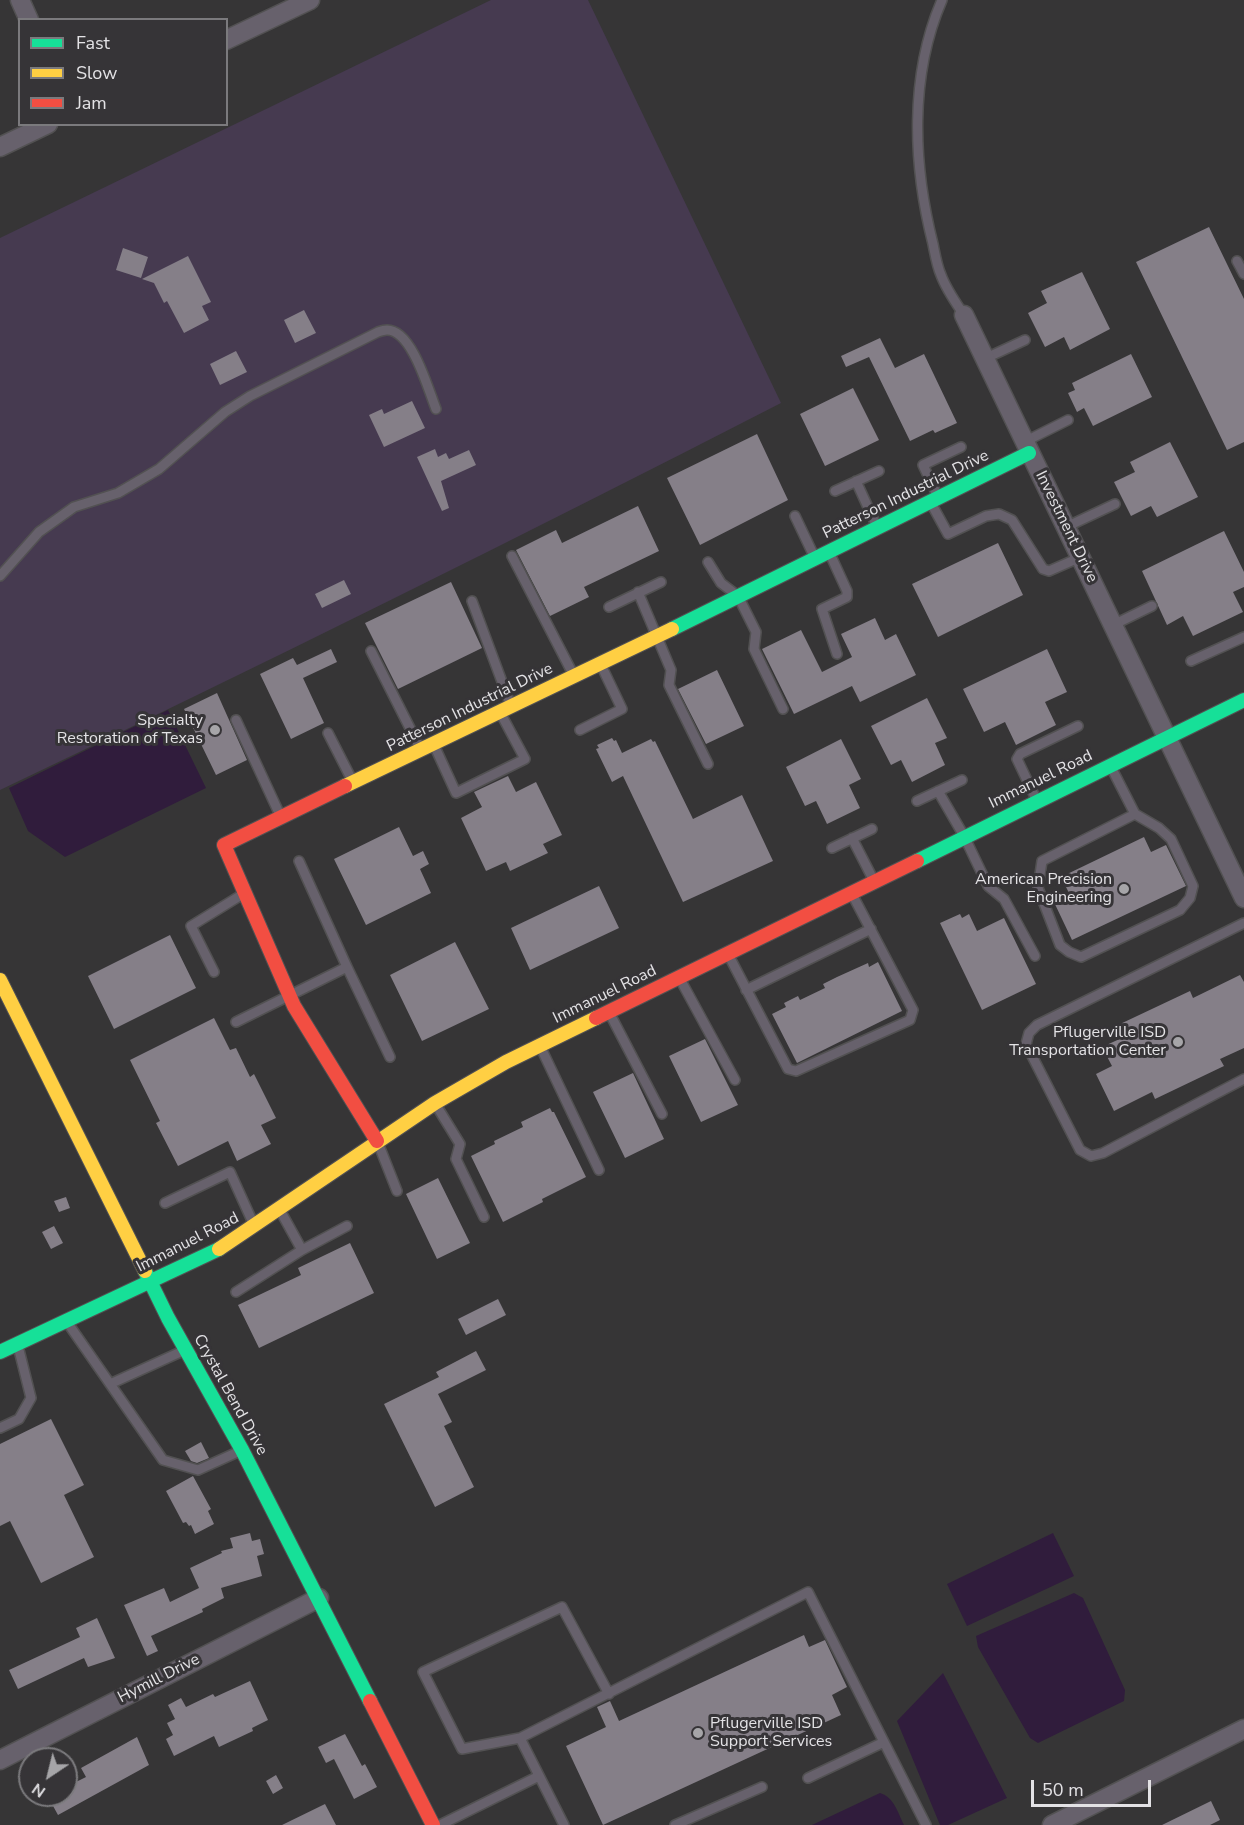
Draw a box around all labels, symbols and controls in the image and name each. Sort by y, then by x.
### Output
legend [18,18,228,126]
text: Fast [76,31,110,55]
text: Slow [76,61,117,85]
text: Jam [76,91,107,115]
street label: Patterson Industrial Drive [820,446,992,544]
street label: Investment Drive [1031,468,1101,586]
street label: Patterson Industrial Drive [384,659,556,757]
place label: Specialty Restoration of Texas [57,711,203,749]
marker: Specialty Restoration of Texas [208,723,222,737]
street label: Immanuel Road [986,747,1096,813]
place label: American Precision Engineering [975,870,1112,908]
marker: American Precision Engineering [1117,882,1131,896]
street label: Immanuel Road [550,962,660,1028]
place label: Pflugerville ISD Transportation Center [1009,1023,1166,1061]
marker: Pflugerville ISD Transportation Center [1171,1035,1185,1049]
street label: Immanuel Road [133,1209,243,1277]
street label: Crystal Bend Drive [189,1331,271,1459]
street label: Hymill Drive [115,1650,203,1708]
place label: Pflugerville ISD Support Services [710,1714,832,1752]
marker: Pflugerville ISD Support Services [691,1726,705,1740]
north arrow [18,1747,78,1807]
scale bar [1034,1768,1154,1806]
text: N [28,1778,50,1803]
text: 50 m [1042,1778,1084,1802]

